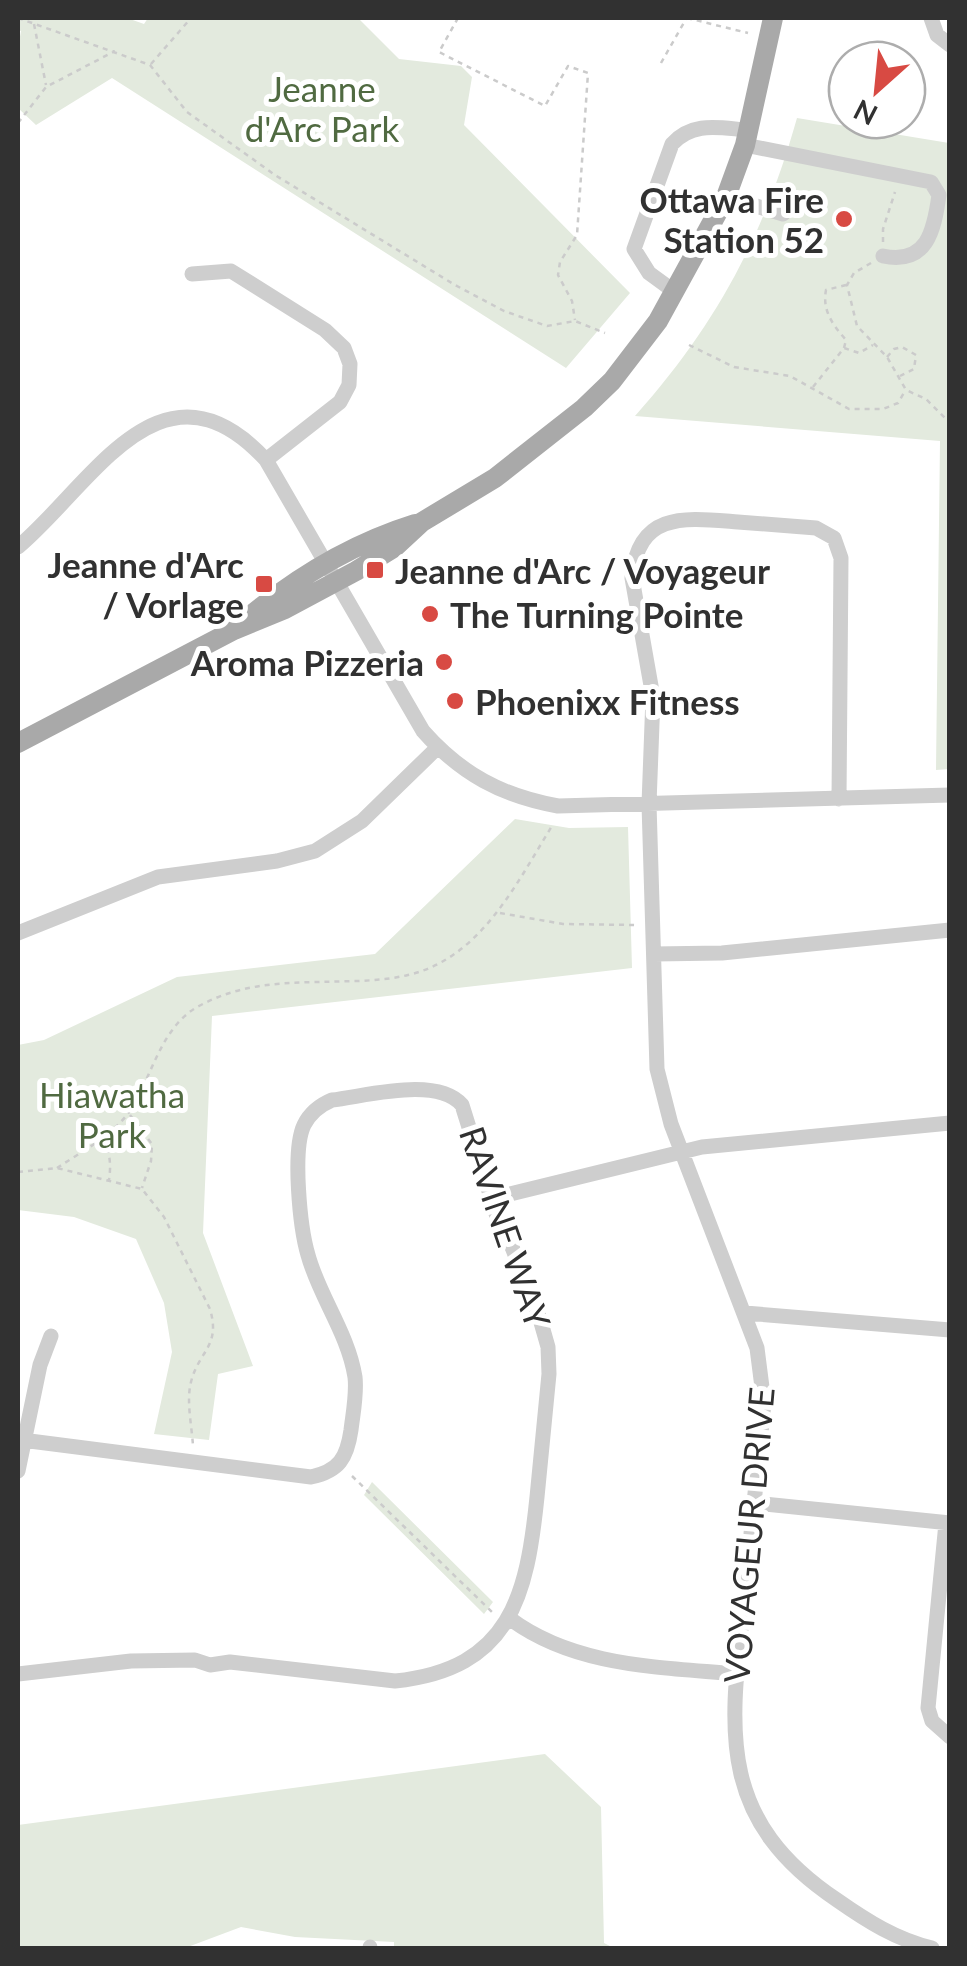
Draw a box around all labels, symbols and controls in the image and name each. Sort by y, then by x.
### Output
north arrow [827,40,927,140]
park label: Jeanne d'Arc Park [245,67,399,149]
text: N [848,93,883,133]
place label: Ottawa Fire Station 52 [640,178,824,260]
marker: Ottawa Fire Station 52 [833,208,855,230]
place label: Jeanne d'Arc / Vorlage [48,543,244,625]
place label: Jeanne d'Arc / Voyageur [395,549,770,591]
marker: Jeanne d'Arc / Voyageur [364,559,386,581]
marker: Jeanne d'Arc / Vorlage [253,573,275,595]
place label: The Turning Pointe [450,593,743,635]
marker: The Turning Pointe [419,603,441,625]
place label: Aroma Pizzeria [190,641,424,683]
marker: Aroma Pizzeria [433,651,455,673]
place label: Phoenixx Fitness [475,680,740,722]
marker: Phoenixx Fitness [444,690,466,712]
park label: Hiawatha Park [39,1073,185,1155]
street label: RAVINE WAY [452,1121,560,1333]
street label: VOYAGEUR DRIVE [714,1385,782,1685]

